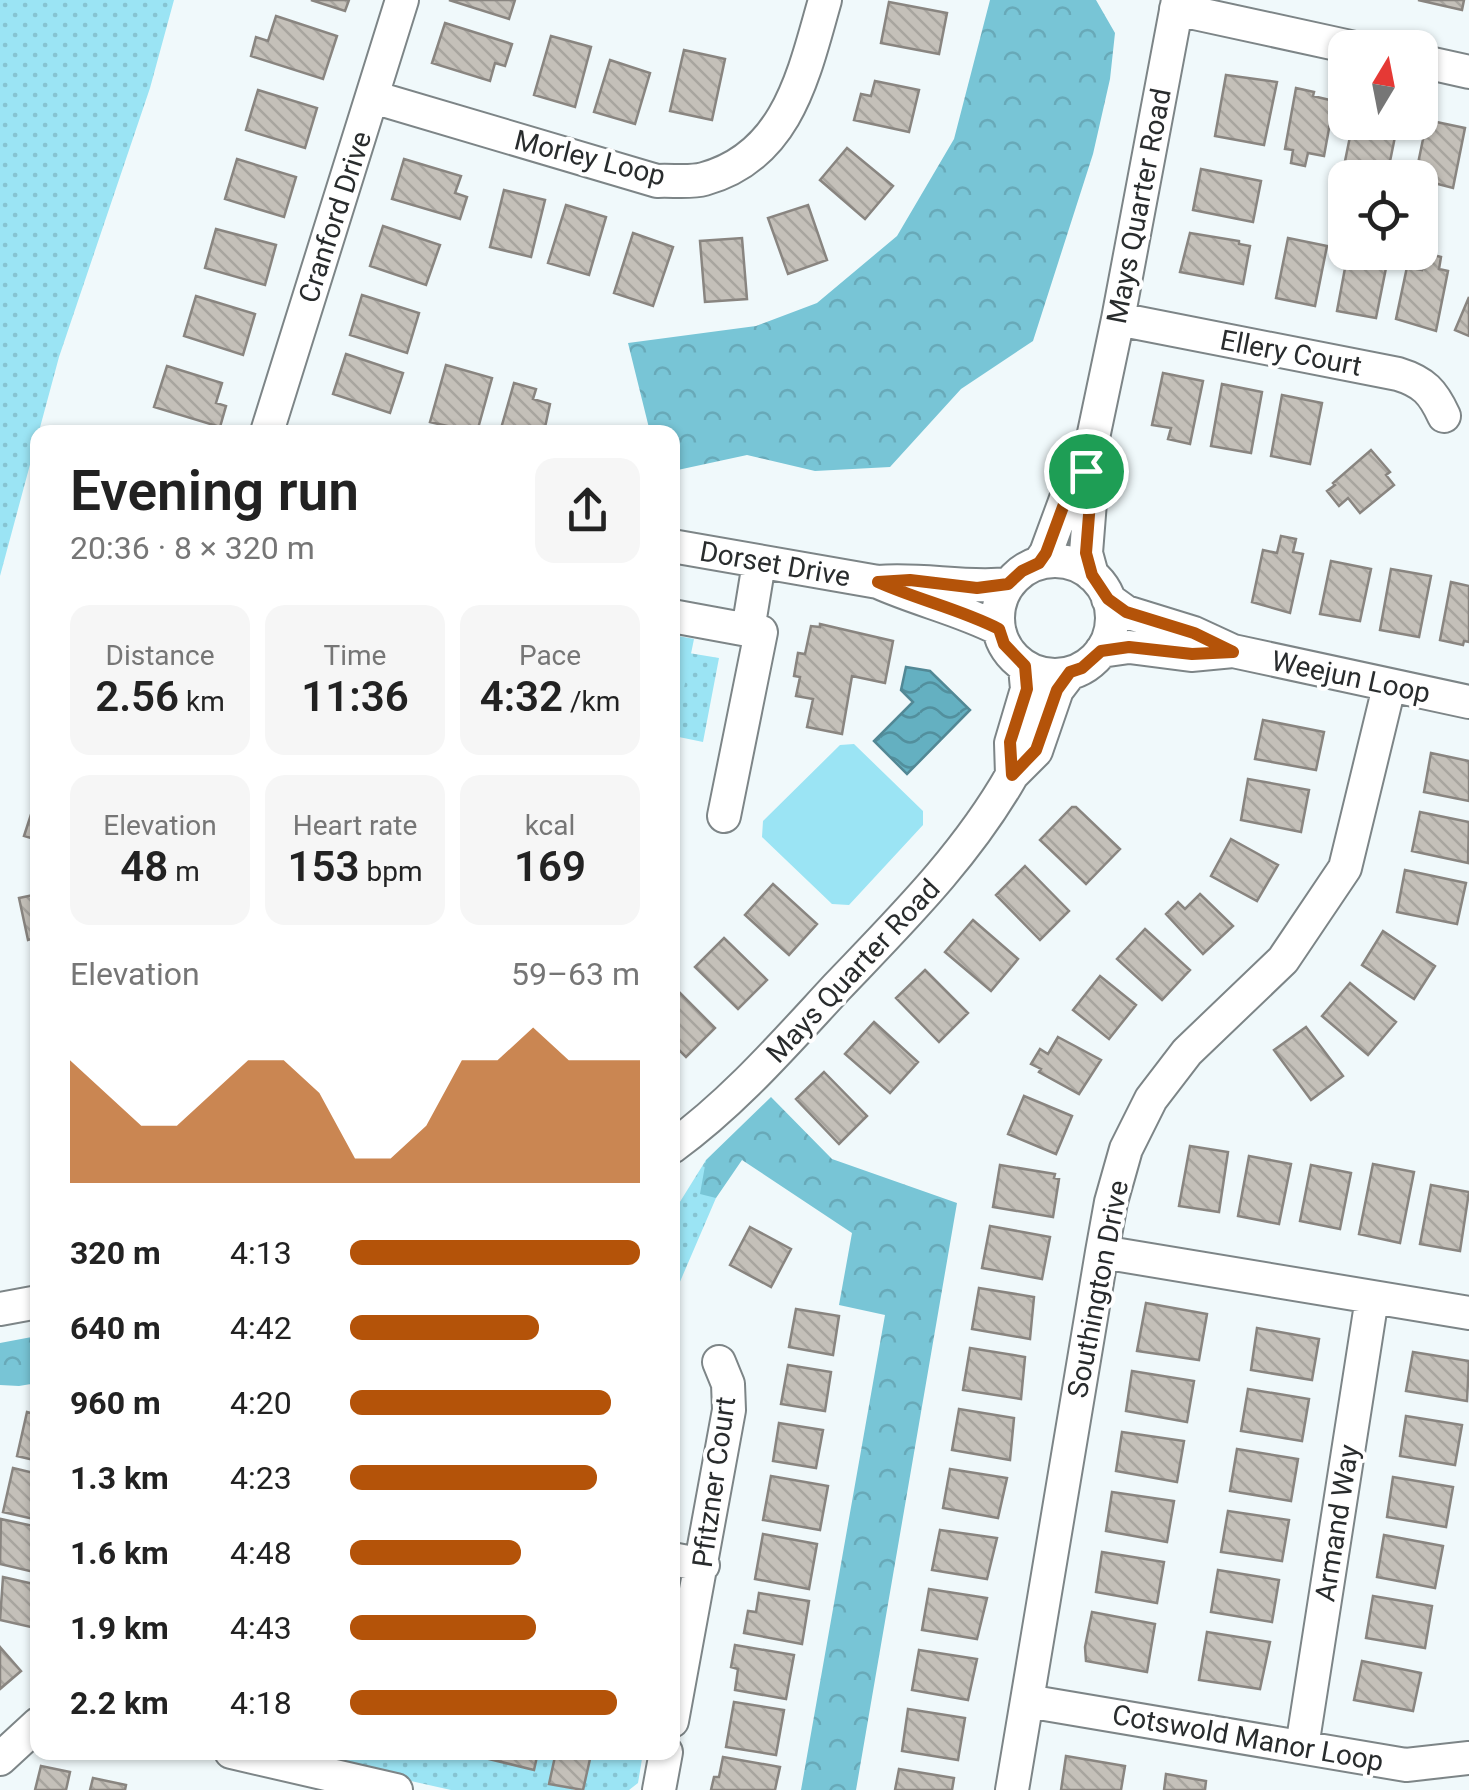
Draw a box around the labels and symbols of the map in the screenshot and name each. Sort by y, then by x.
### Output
north arrow [1328,30,1438,140]
street label: Mays Quarter Road [1100,86,1178,326]
street label: Morley Loop [511,123,669,193]
street label: Cranford Drive [292,127,378,307]
street label: Ellery Court [1218,323,1364,383]
pin [1044,429,1129,514]
street label: Dorset Drive [697,535,853,593]
street label: Weejun Loop [1269,644,1433,710]
street label: Mays Quarter Road [759,872,947,1070]
street label: Southington Drive [1061,1177,1135,1401]
street label: Pfitzner Court [686,1395,742,1569]
street label: Armand Way [1308,1442,1366,1604]
street label: Cotswold Manor Loop [1110,1698,1386,1778]

